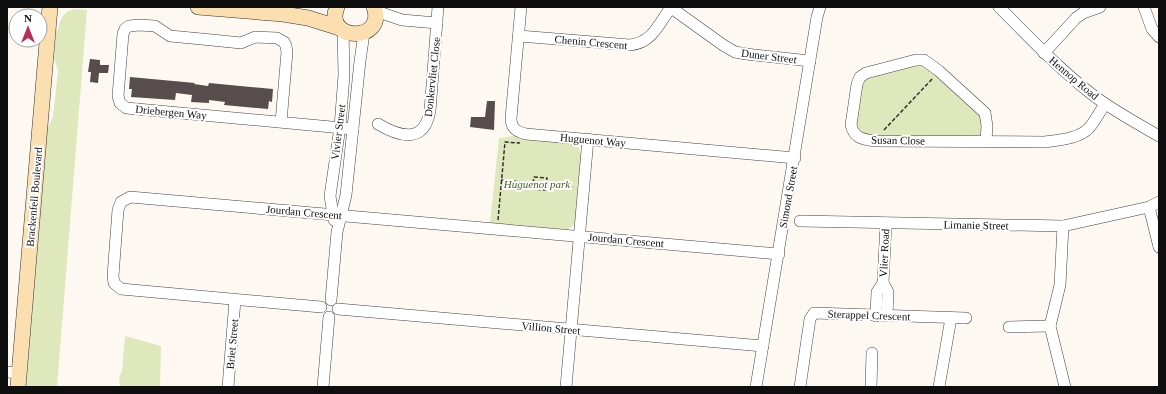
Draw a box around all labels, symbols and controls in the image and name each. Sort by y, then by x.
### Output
north arrow [8,8,48,48]
text: N [24,12,32,24]
street label: Chenin Crescent [554,33,628,51]
street label: Donkervliet Close [422,36,442,118]
street label: Duner Street [741,47,797,65]
street label: Hennop Road [1047,54,1102,102]
street label: Driebergen Way [135,103,208,121]
street label: Vivier Street [329,104,347,160]
street label: Huguenot Way [560,131,627,149]
street label: Susan Close [871,134,925,146]
street label: Brackenfell Boulevard [24,146,44,247]
street label: Simond Street [777,165,799,229]
park label: Huguenot park [503,178,571,190]
street label: Jourdan Crescent [266,203,342,221]
street label: Limanie Street [943,218,1009,232]
street label: Vlier Road [877,228,891,278]
street label: Jourdan Crescent [588,231,664,249]
street label: Sterappel Crescent [827,308,911,322]
street label: Briet Street [224,318,240,370]
street label: Villion Street [521,319,581,337]

